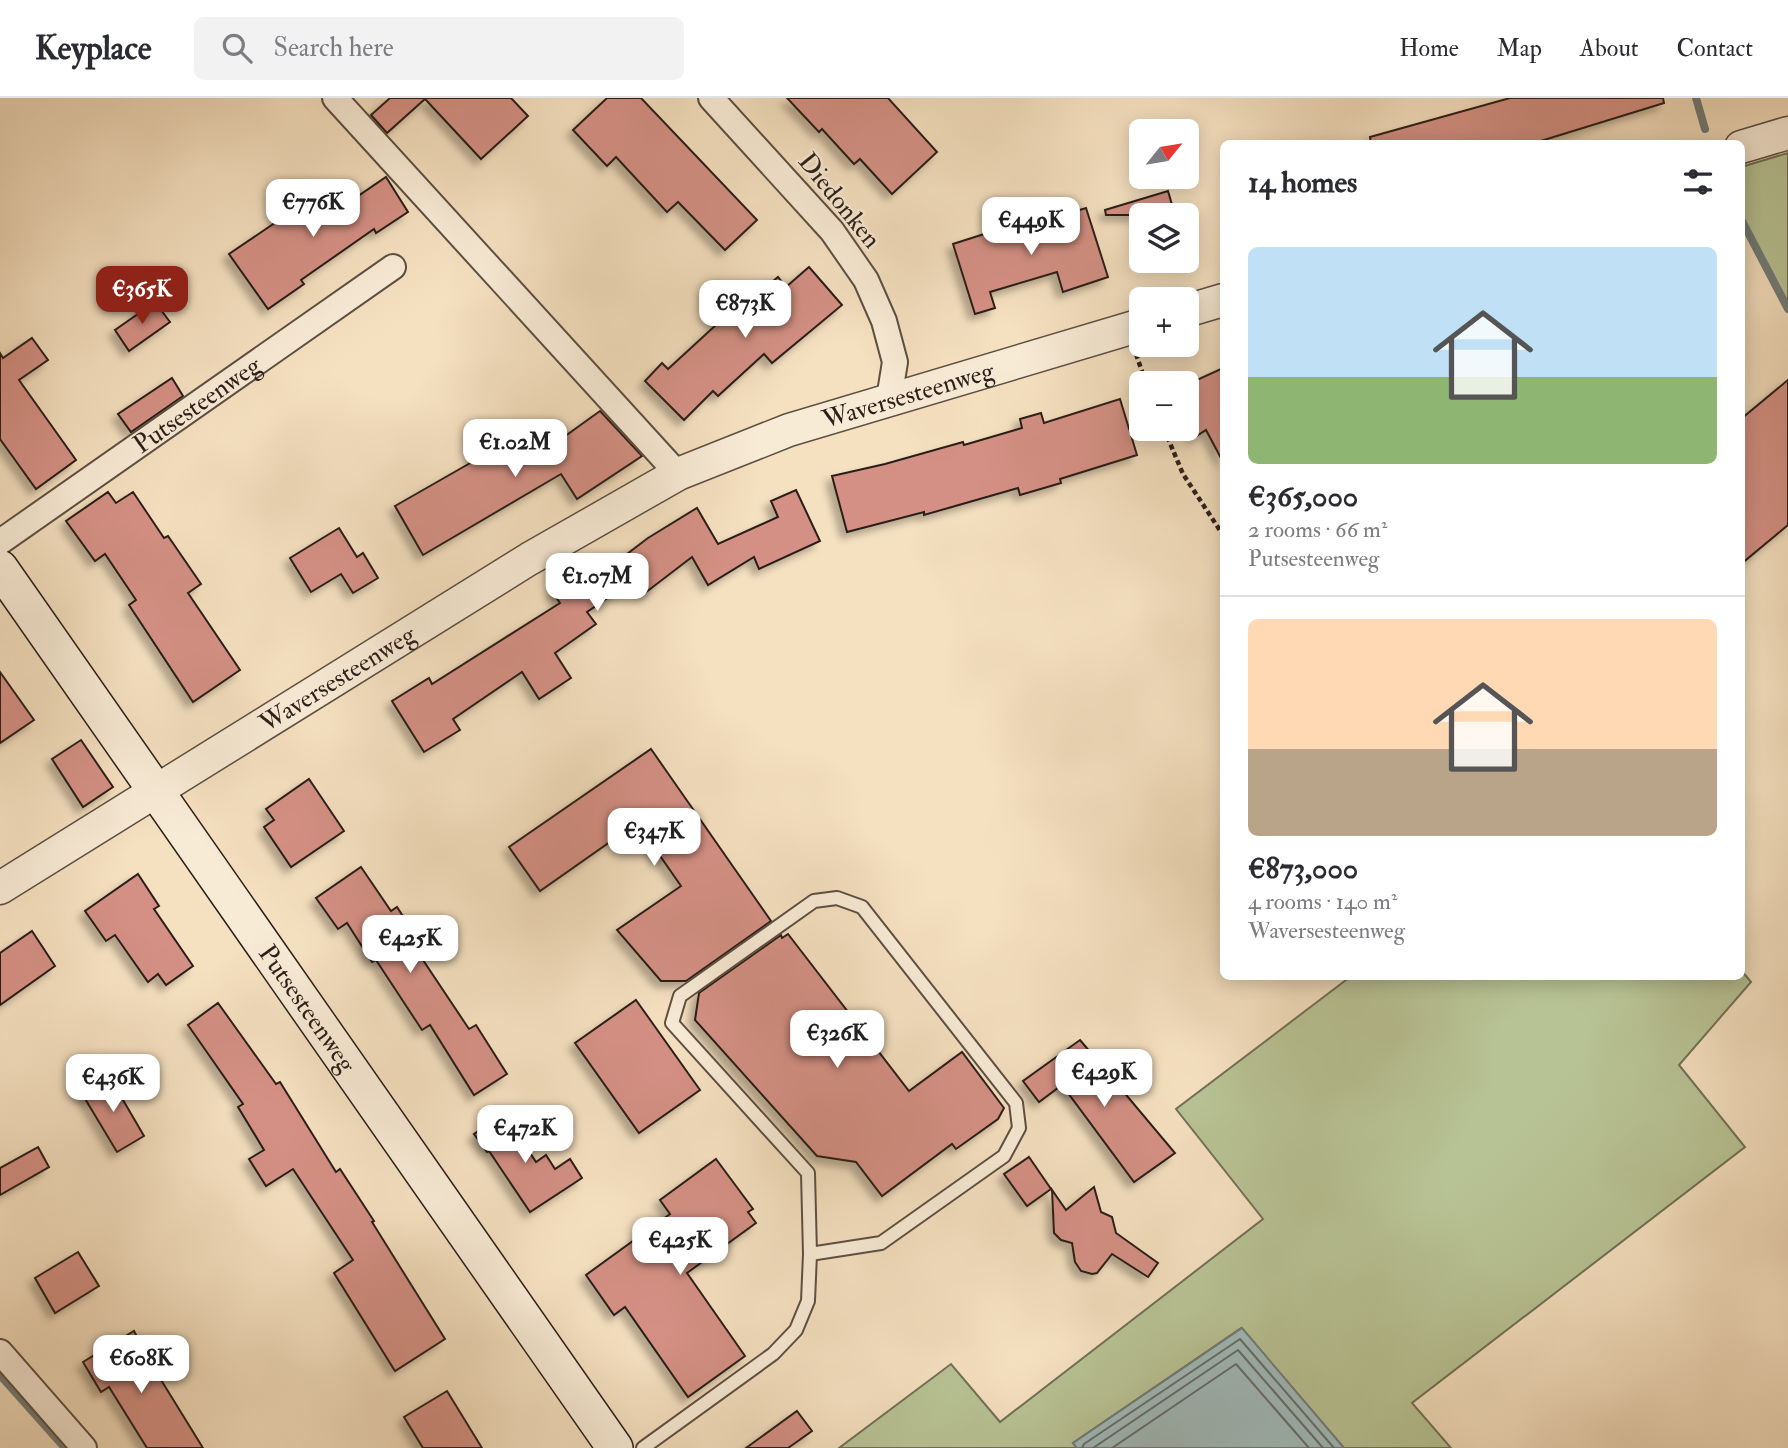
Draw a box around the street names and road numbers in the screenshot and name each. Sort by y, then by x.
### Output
street label: Diedonken [791,146,887,255]
street label: Putsesteenweg [127,349,268,461]
street label: Waversesteenweg [818,354,999,436]
street label: Waversesteenweg [253,618,423,740]
street label: Putsesteenweg [251,939,363,1080]

